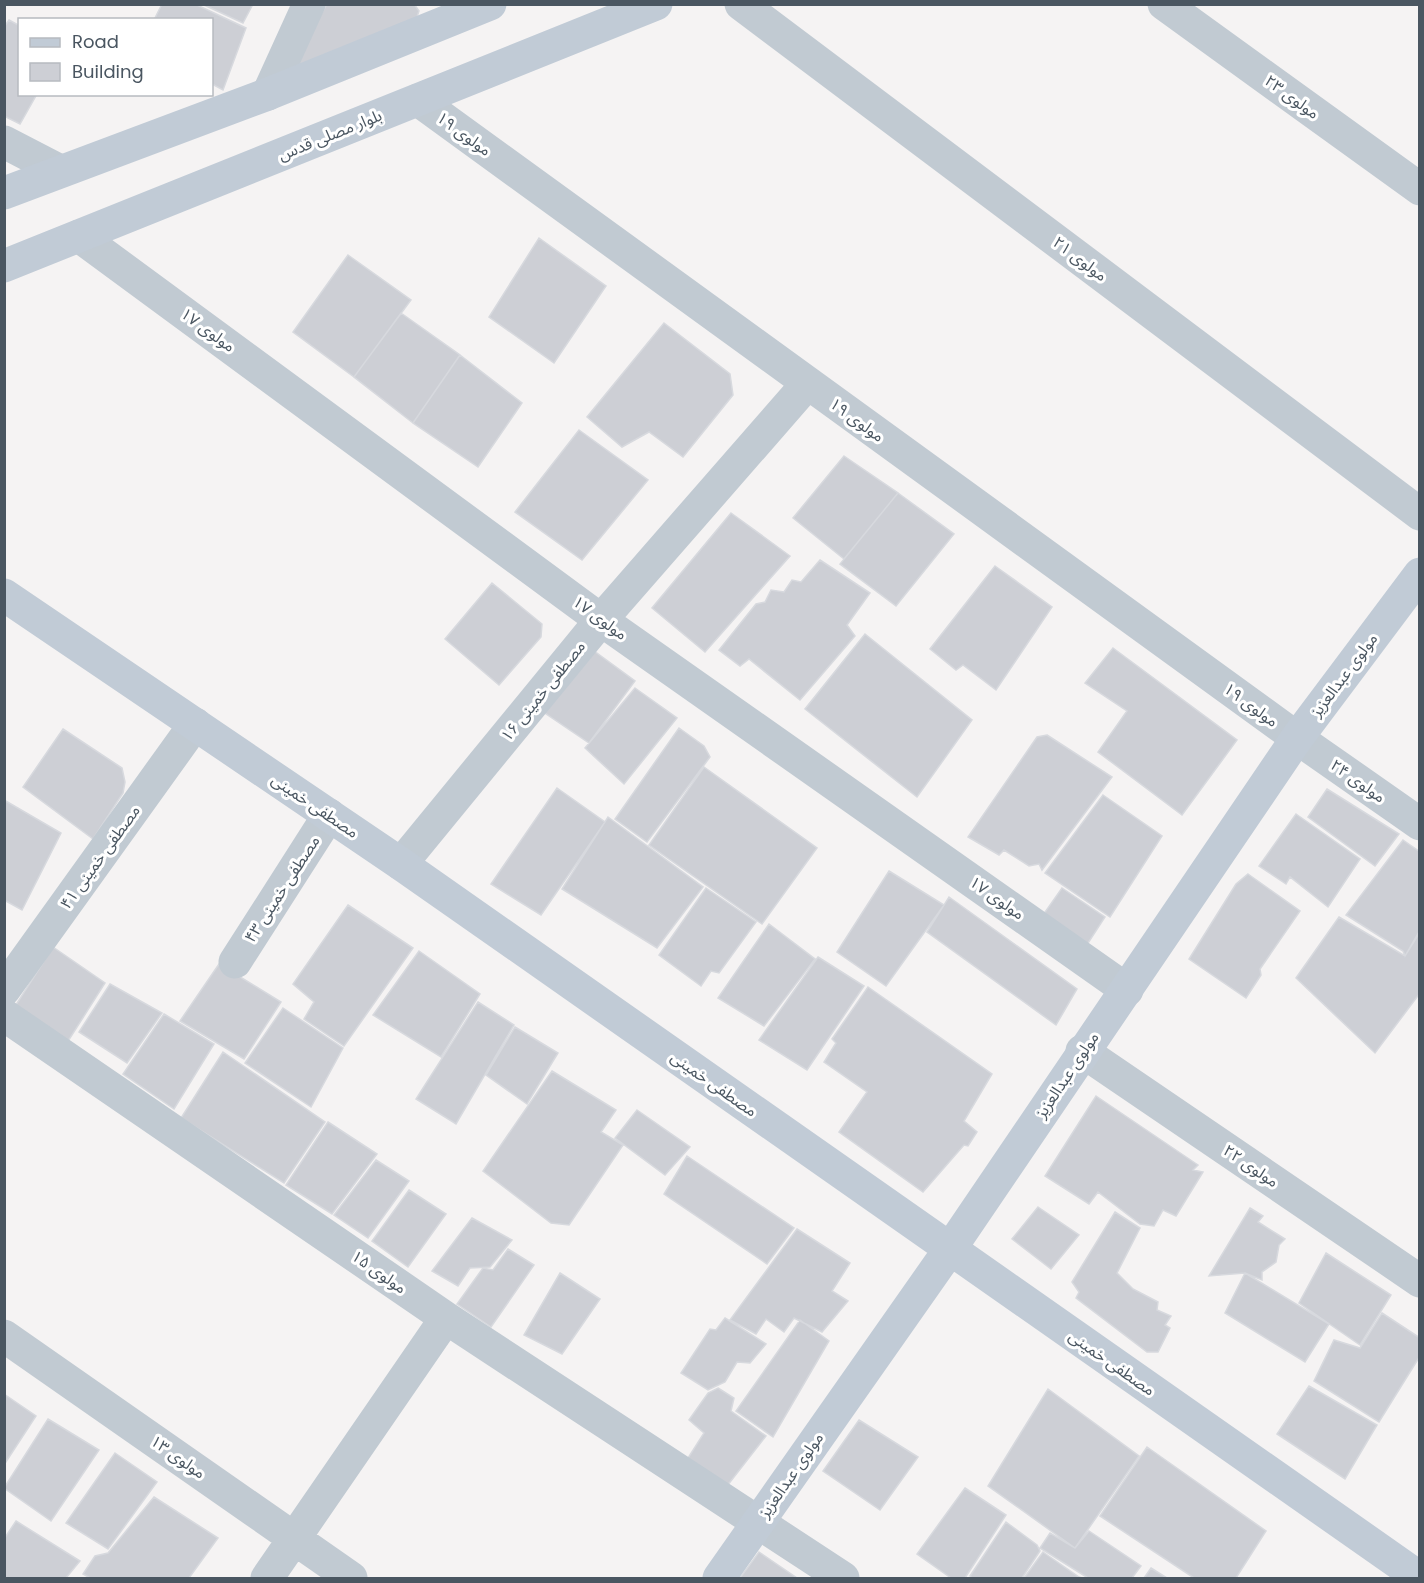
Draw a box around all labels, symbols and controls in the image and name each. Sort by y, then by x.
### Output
legend [18,18,213,96]
text: Road [72,29,119,54]
text: Building [72,59,144,84]
street label: مولوی ۲۳ [1260,69,1324,125]
street label: بلوار مصلی قدس [275,104,385,166]
street label: مولوی ۱۹ [432,106,496,162]
street label: مولوی ۲۱ [1048,231,1112,287]
street label: مولوی ۱۷ [176,302,240,358]
street label: مولوی ۱۹ [825,392,889,448]
street label: مولوی ۱۷ [568,590,632,646]
street label: مولوی عبدالعزیز [1304,628,1383,722]
street label: مصطفی خمینی ۱۶ [495,636,591,746]
street label: مولوی ۱۹ [1219,677,1283,733]
street label: مولوی ۲۴ [1326,754,1390,808]
street label: مصطفی خمینی [267,768,363,844]
street label: مصطفی خمینی ۴۱ [54,800,146,914]
street label: مصطفی خمینی ۴۳ [239,831,325,947]
street label: مولوی ۱۷ [965,871,1029,925]
street label: مولوی عبدالعزیز [1029,1027,1104,1123]
street label: مصطفی خمینی [666,1046,762,1122]
street label: مولوی ۲۲ [1219,1139,1283,1193]
street label: مولوی ۱۵ [347,1245,411,1299]
street label: مصطفی خمینی [1064,1325,1160,1401]
street label: مولوی عبدالعزیز [752,1428,829,1523]
street label: مولوی ۱۳ [146,1430,210,1484]

